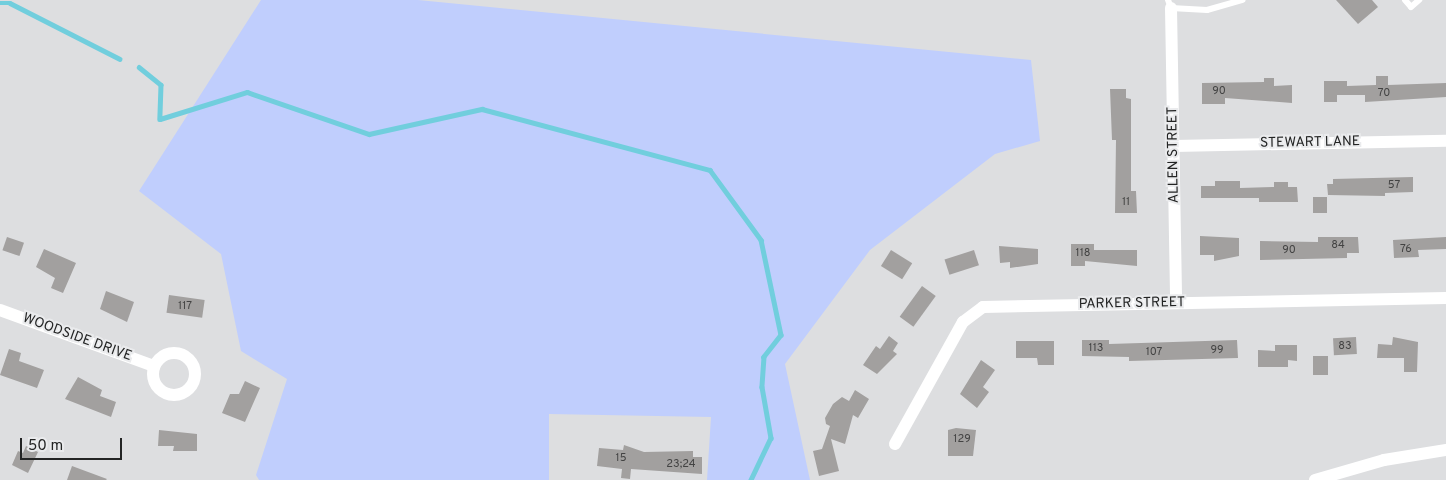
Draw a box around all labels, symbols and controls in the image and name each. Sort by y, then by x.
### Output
house number: 90 [1212,84,1226,98]
house number: 70 [1378,86,1390,100]
street label: ALLEN STREET [1165,106,1183,204]
street label: STEWART LANE [1259,134,1361,152]
house number: 57 [1388,178,1400,192]
house number: 11 [1122,195,1130,209]
house number: 84 [1331,238,1345,252]
house number: 76 [1400,242,1412,256]
house number: 90 [1282,243,1296,257]
house number: 118 [1076,246,1090,260]
street label: PARKER STREET [1079,295,1185,313]
house number: 117 [178,299,192,313]
street label: WOODSIDE DRIVE [20,310,134,366]
house number: 83 [1338,339,1352,353]
house number: 113 [1089,341,1103,355]
house number: 99 [1210,343,1224,357]
house number: 107 [1146,345,1162,359]
scale bar [22,428,125,460]
house number: 129 [953,432,971,446]
text: 50 m [28,437,63,456]
house number: 15 [616,451,626,465]
house number: 23;24 [666,457,696,471]

